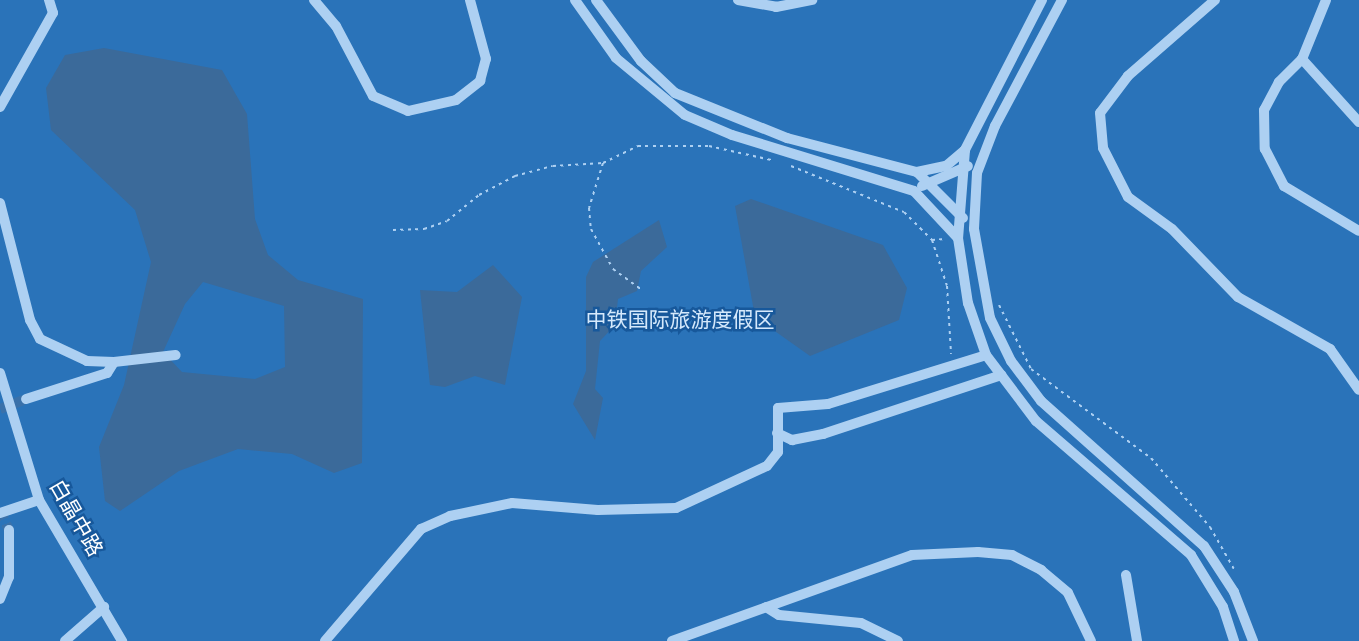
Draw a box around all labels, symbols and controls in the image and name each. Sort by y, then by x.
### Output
park label: 中铁国际旅游度假区 [586,307,774,333]
street label: 白晶中路 [44,475,108,561]

